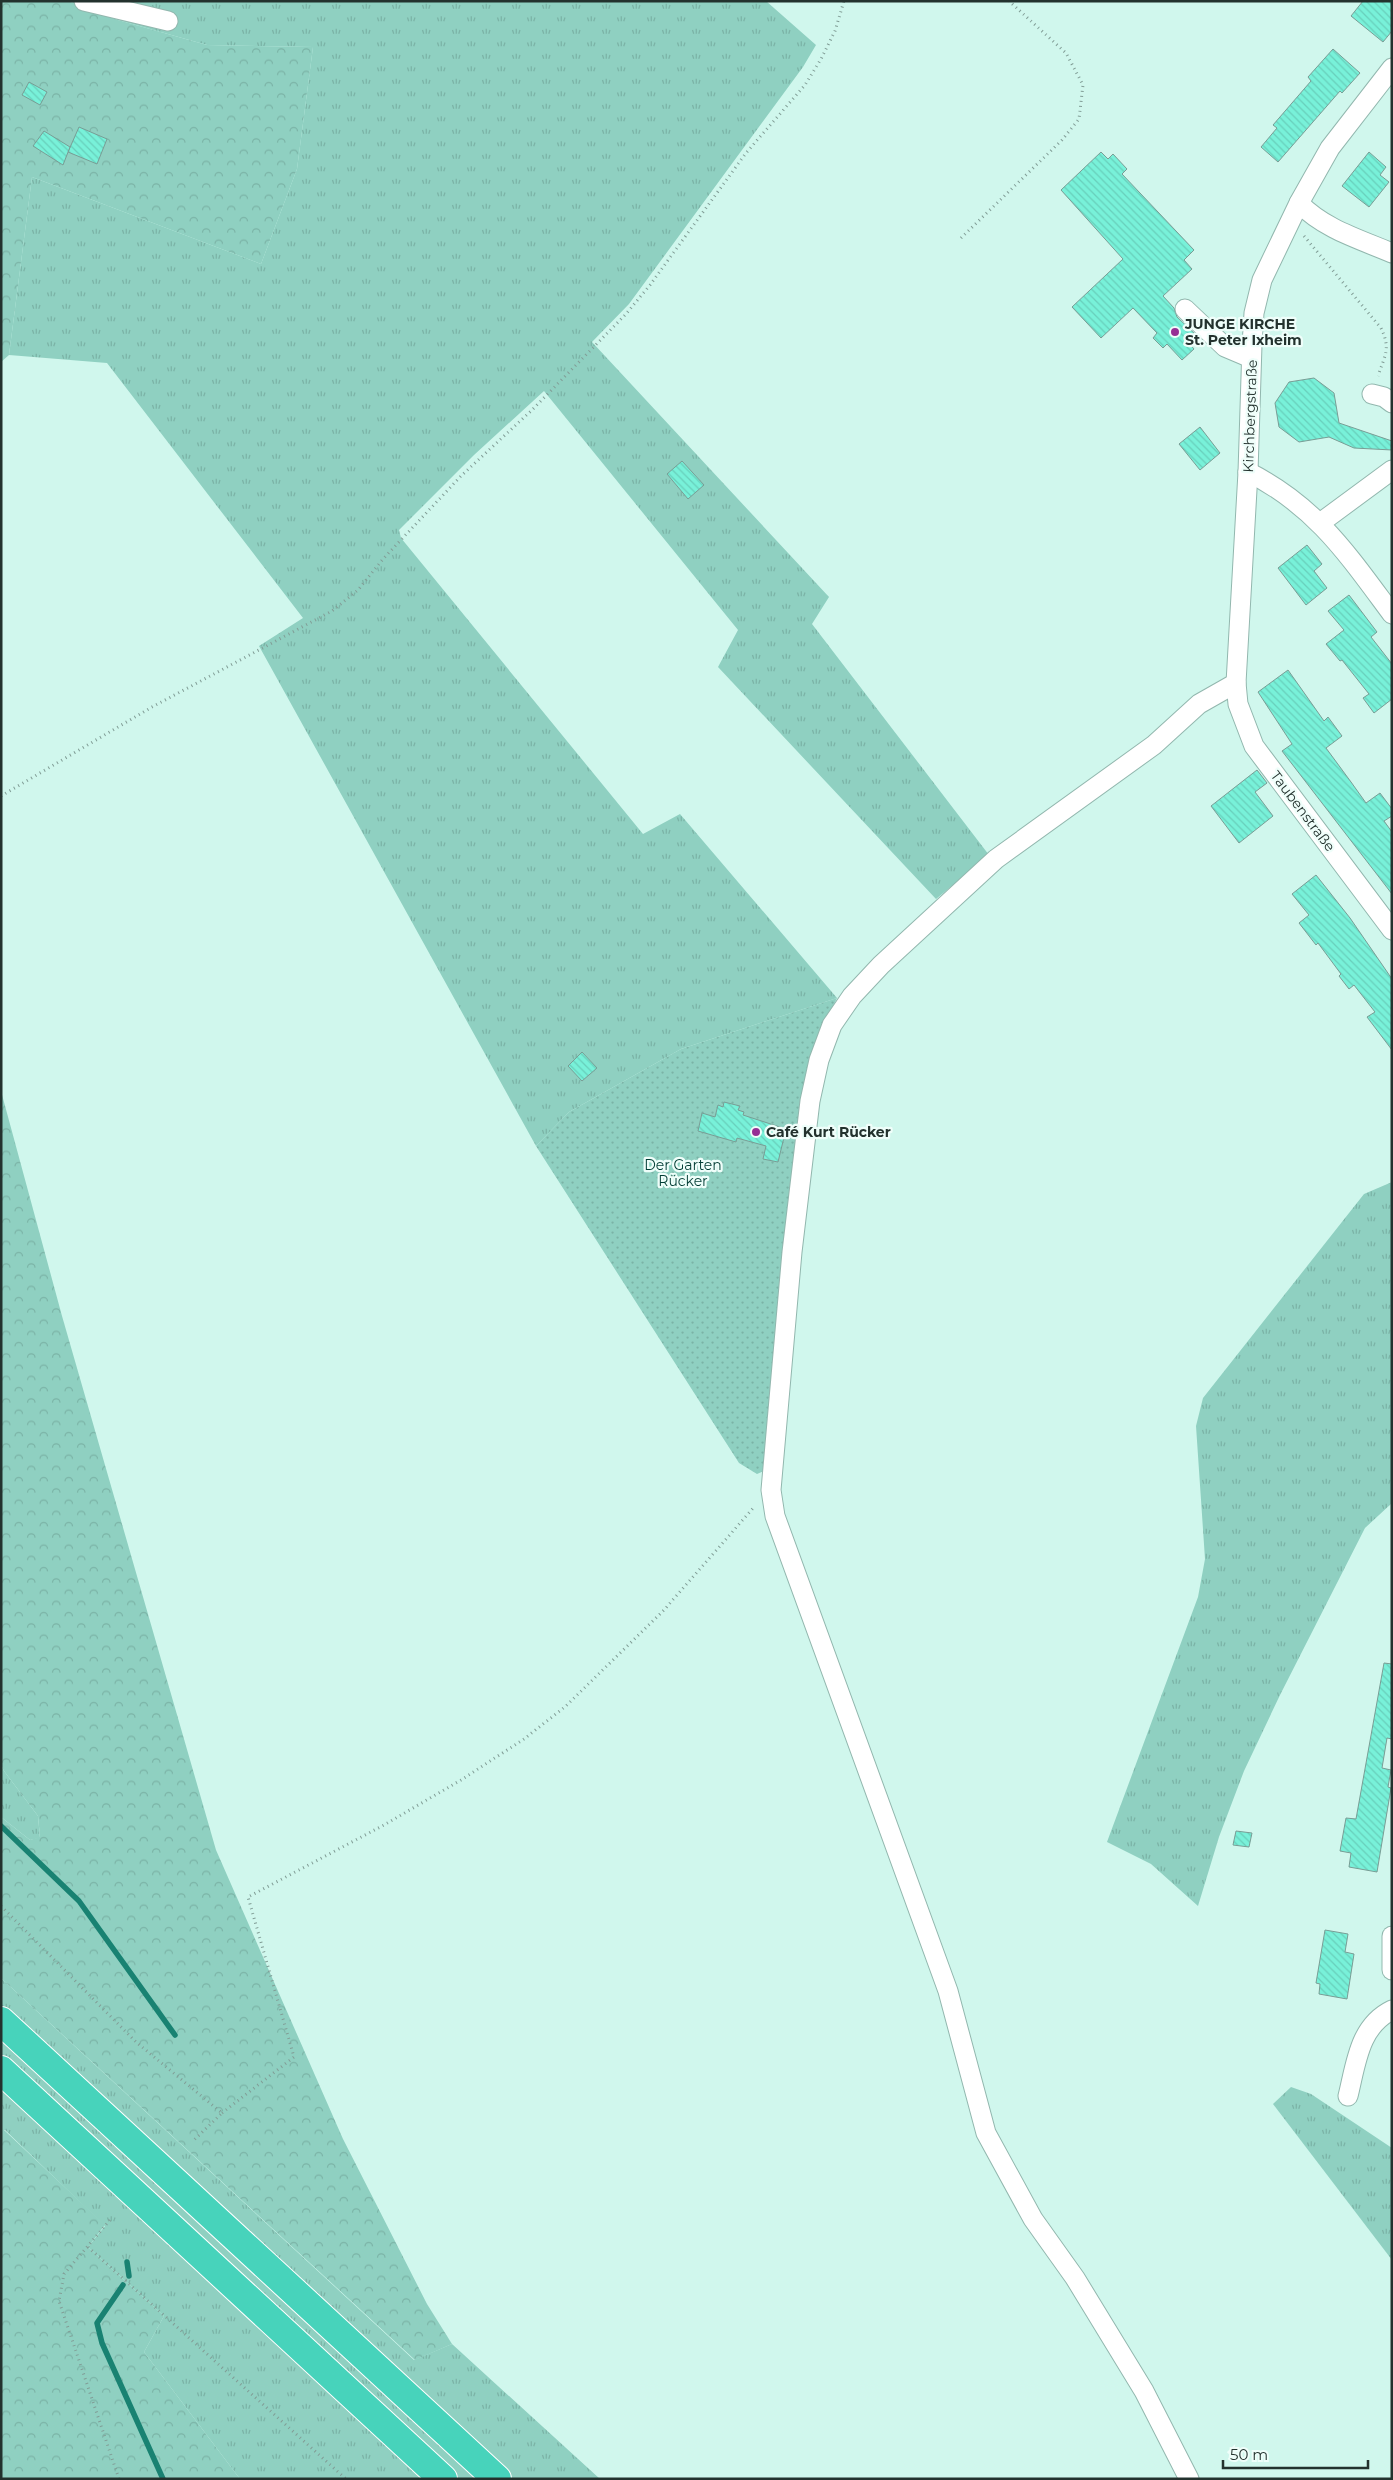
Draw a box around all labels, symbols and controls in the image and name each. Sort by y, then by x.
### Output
place label: JUNGE KIRCHE St. Peter Ixheim [1184,315,1302,349]
marker: JUNGE KIRCHE St. Peter Ixheim [1169,326,1181,338]
street label: Kirchbergstraße [1239,359,1261,473]
street label: Taubenstraße [1267,767,1339,855]
place label: Café Kurt Rücker [766,1123,891,1141]
marker: Café Kurt Rücker [750,1126,762,1138]
park label: Der Garten Rücker [644,1156,722,1190]
scale bar [1223,2438,1368,2470]
text: 50 m [1230,2445,1268,2464]

